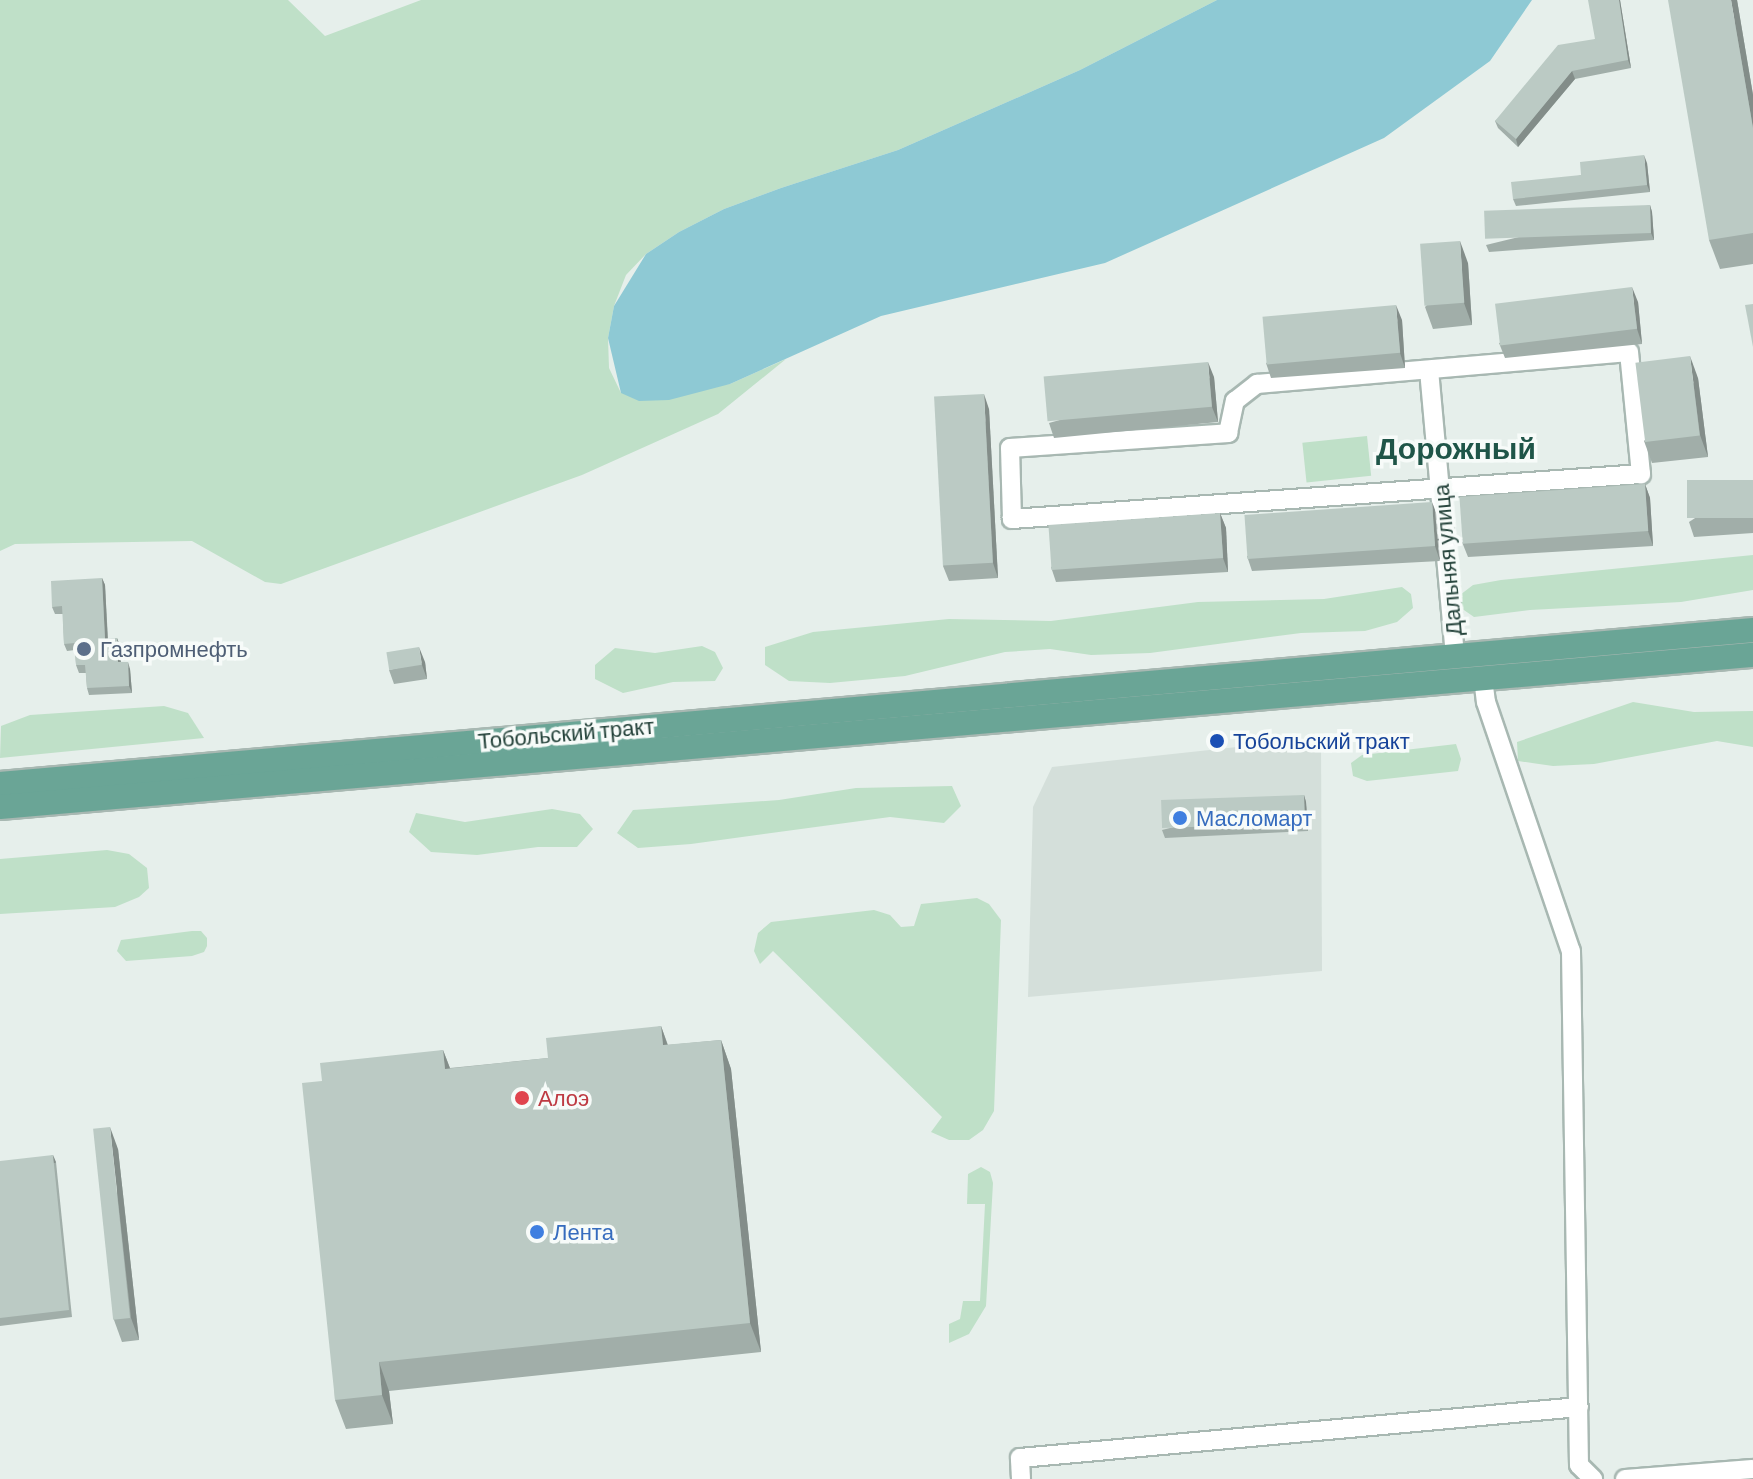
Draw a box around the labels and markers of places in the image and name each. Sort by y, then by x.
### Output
place label: Газпромнефть [100,636,248,662]
marker: Газпромнефть [75,640,93,658]
place label: Тобольский тракт [1233,728,1410,754]
marker: Тобольский тракт [1208,732,1226,750]
place label: Масломарт [1196,805,1312,831]
marker: Масломарт [1171,809,1189,827]
place label: Алоэ [538,1085,589,1111]
marker: Алоэ [513,1089,531,1107]
place label: Лента [553,1219,614,1245]
marker: Лента [528,1223,546,1241]

